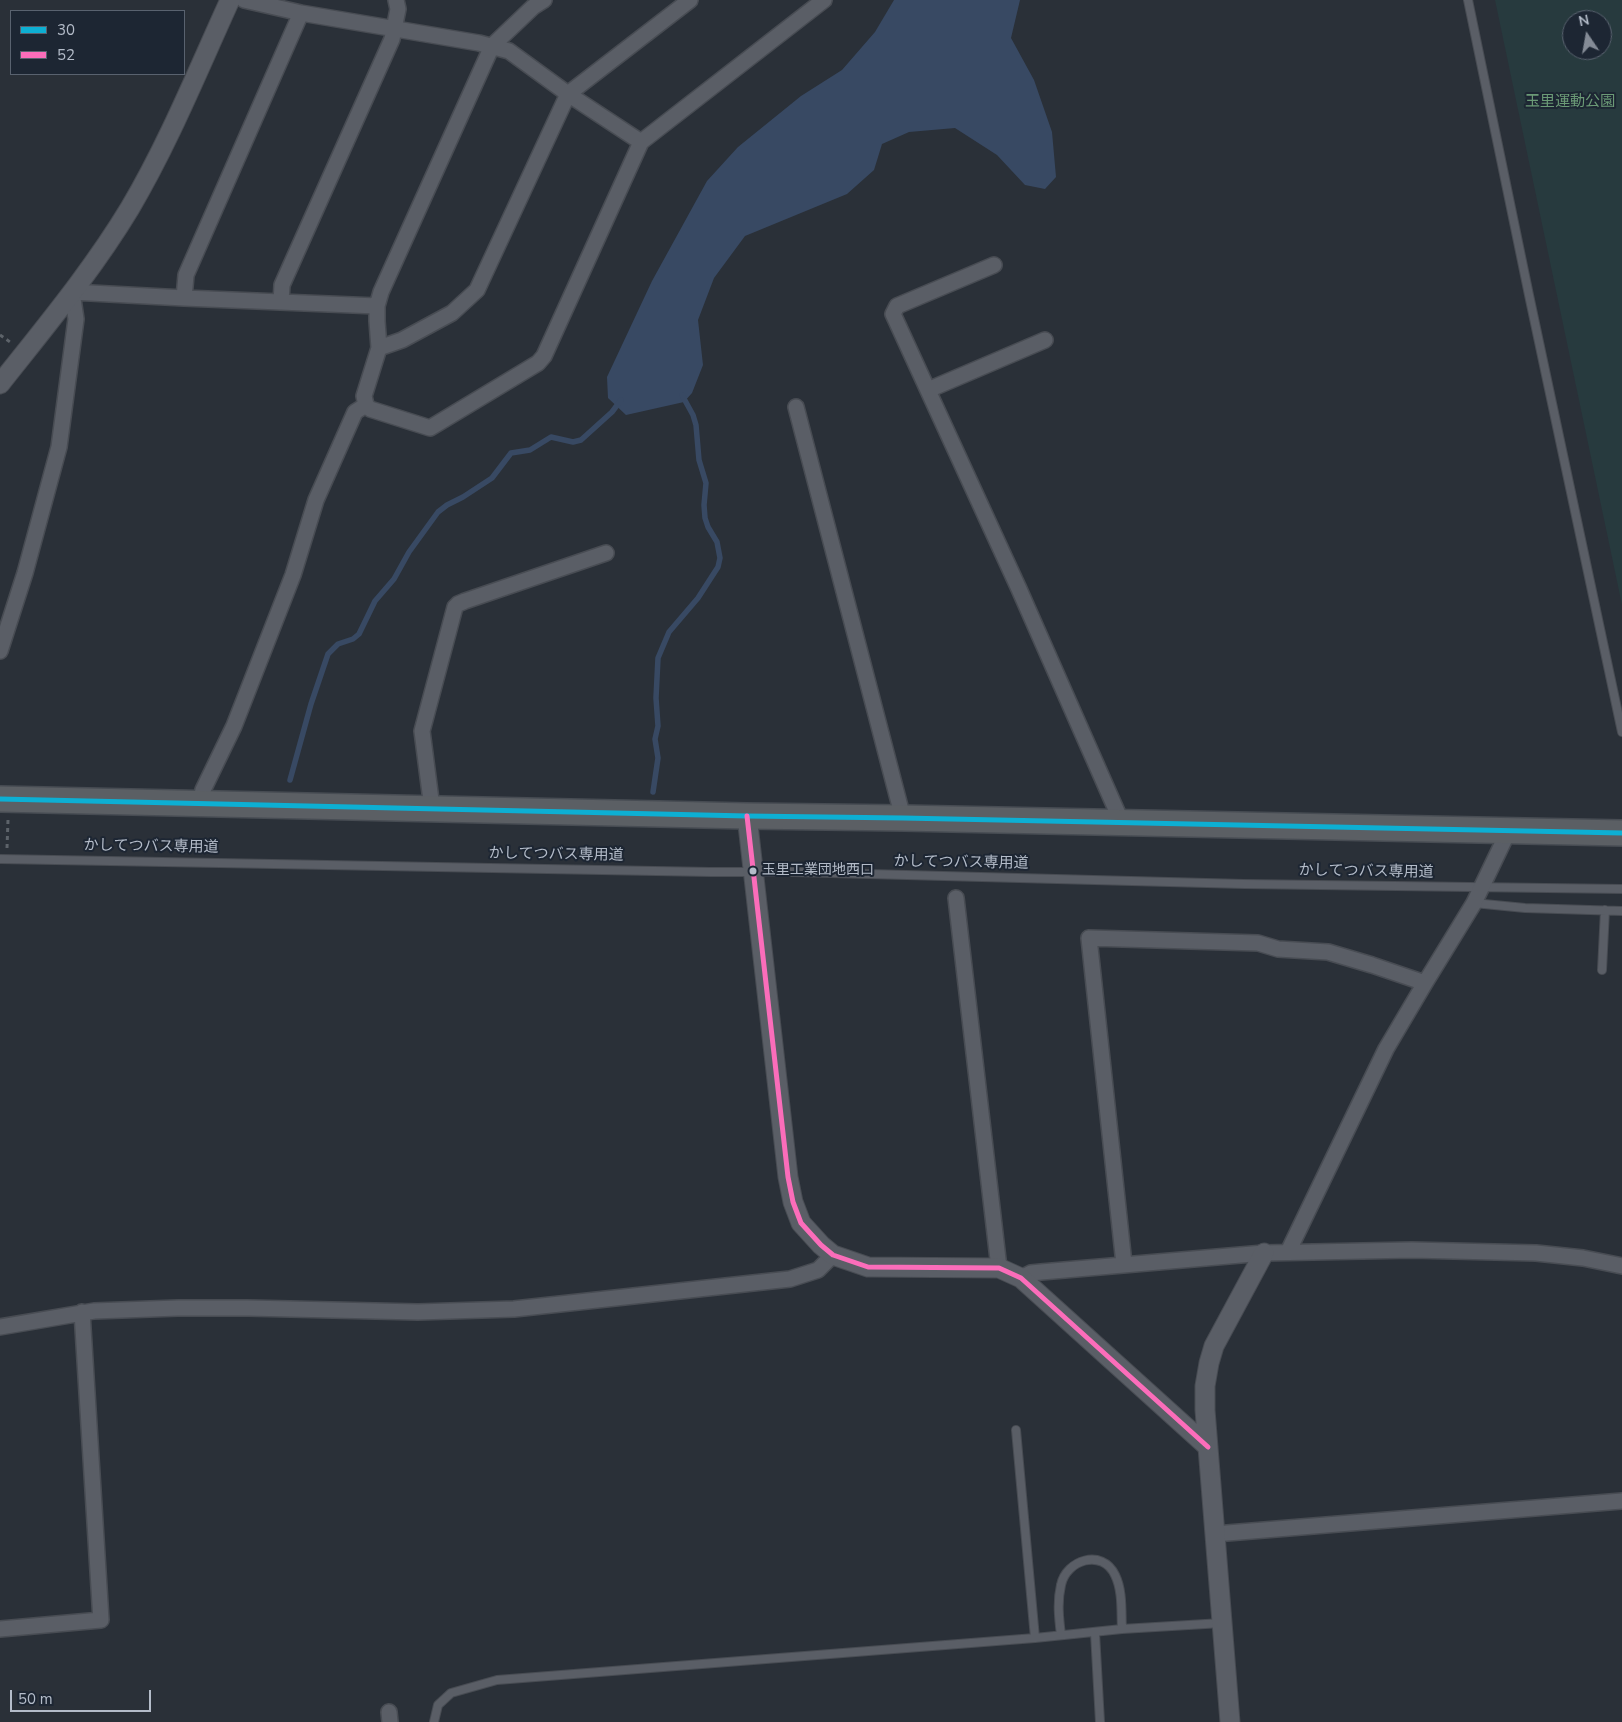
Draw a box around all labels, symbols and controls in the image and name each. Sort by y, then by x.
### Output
legend [10,10,185,75]
north arrow [1562,10,1612,60]
text: N [1577,10,1591,31]
text: 30 [57,20,75,40]
text: 52 [57,45,75,65]
park label: 玉里運動公園 [1525,93,1615,111]
street label: かしてつバス専用道 [83,837,219,857]
street label: かしてつバス専用道 [488,845,624,865]
street label: かしてつバス専用道 [893,853,1029,873]
street label: かしてつバス専用道 [1298,862,1434,882]
place label: 玉里工業団地西口 [762,863,874,879]
marker: 玉里工業団地西口 [748,866,758,876]
scale bar [12,1680,154,1712]
text: 50 m [18,1689,53,1709]

